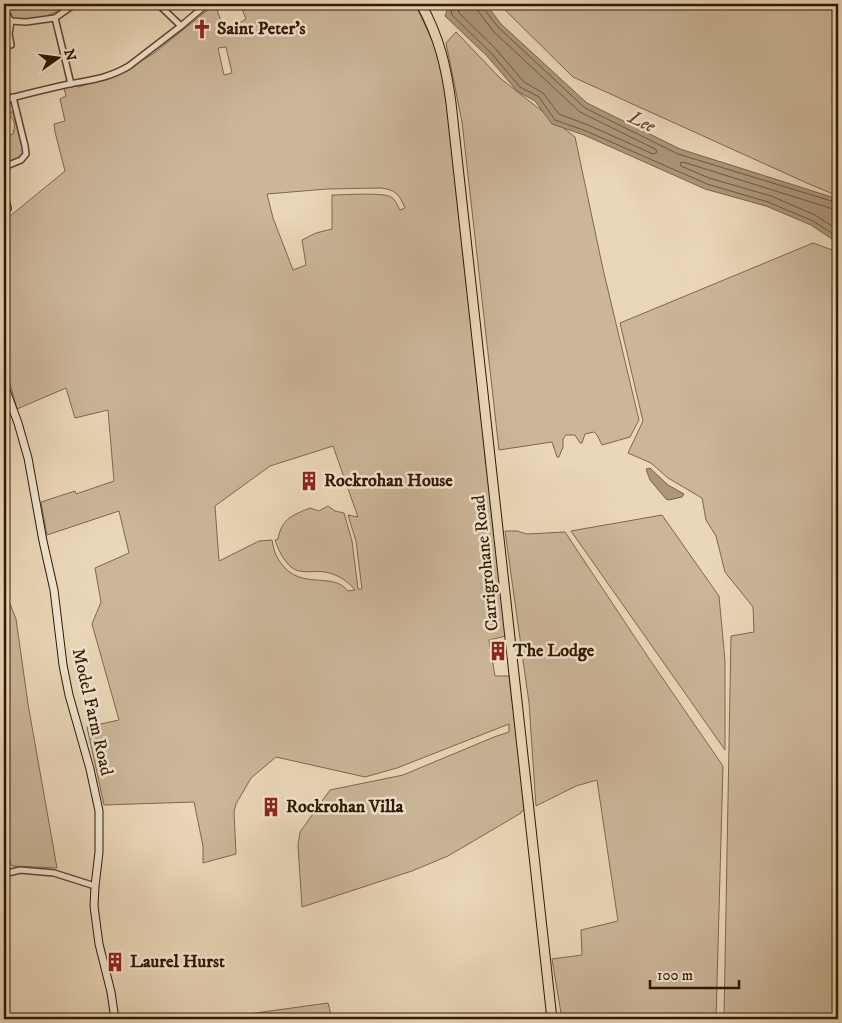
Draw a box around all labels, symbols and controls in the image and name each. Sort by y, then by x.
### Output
church icon: Saint Peter's [191,18,213,40]
place label: Saint Peter's [217,18,306,40]
north arrow [32,32,82,82]
text: N [60,47,80,63]
water label: Lee [624,106,659,138]
building icon: Rockrohan House [298,470,320,492]
place label: Rockrohan House [324,470,453,492]
street label: Carrigrohane Road [468,494,504,632]
building icon: The Lodge [487,640,509,662]
place label: The Lodge [512,640,595,662]
street label: Model Farm Road [67,646,117,778]
building icon: Rockrohan Villa [260,796,282,818]
place label: Rockrohan Villa [286,796,404,818]
building icon: Laurel Hurst [104,951,126,973]
place label: Laurel Hurst [130,951,225,973]
scale bar [650,958,738,990]
text: 100 m [657,966,693,985]

